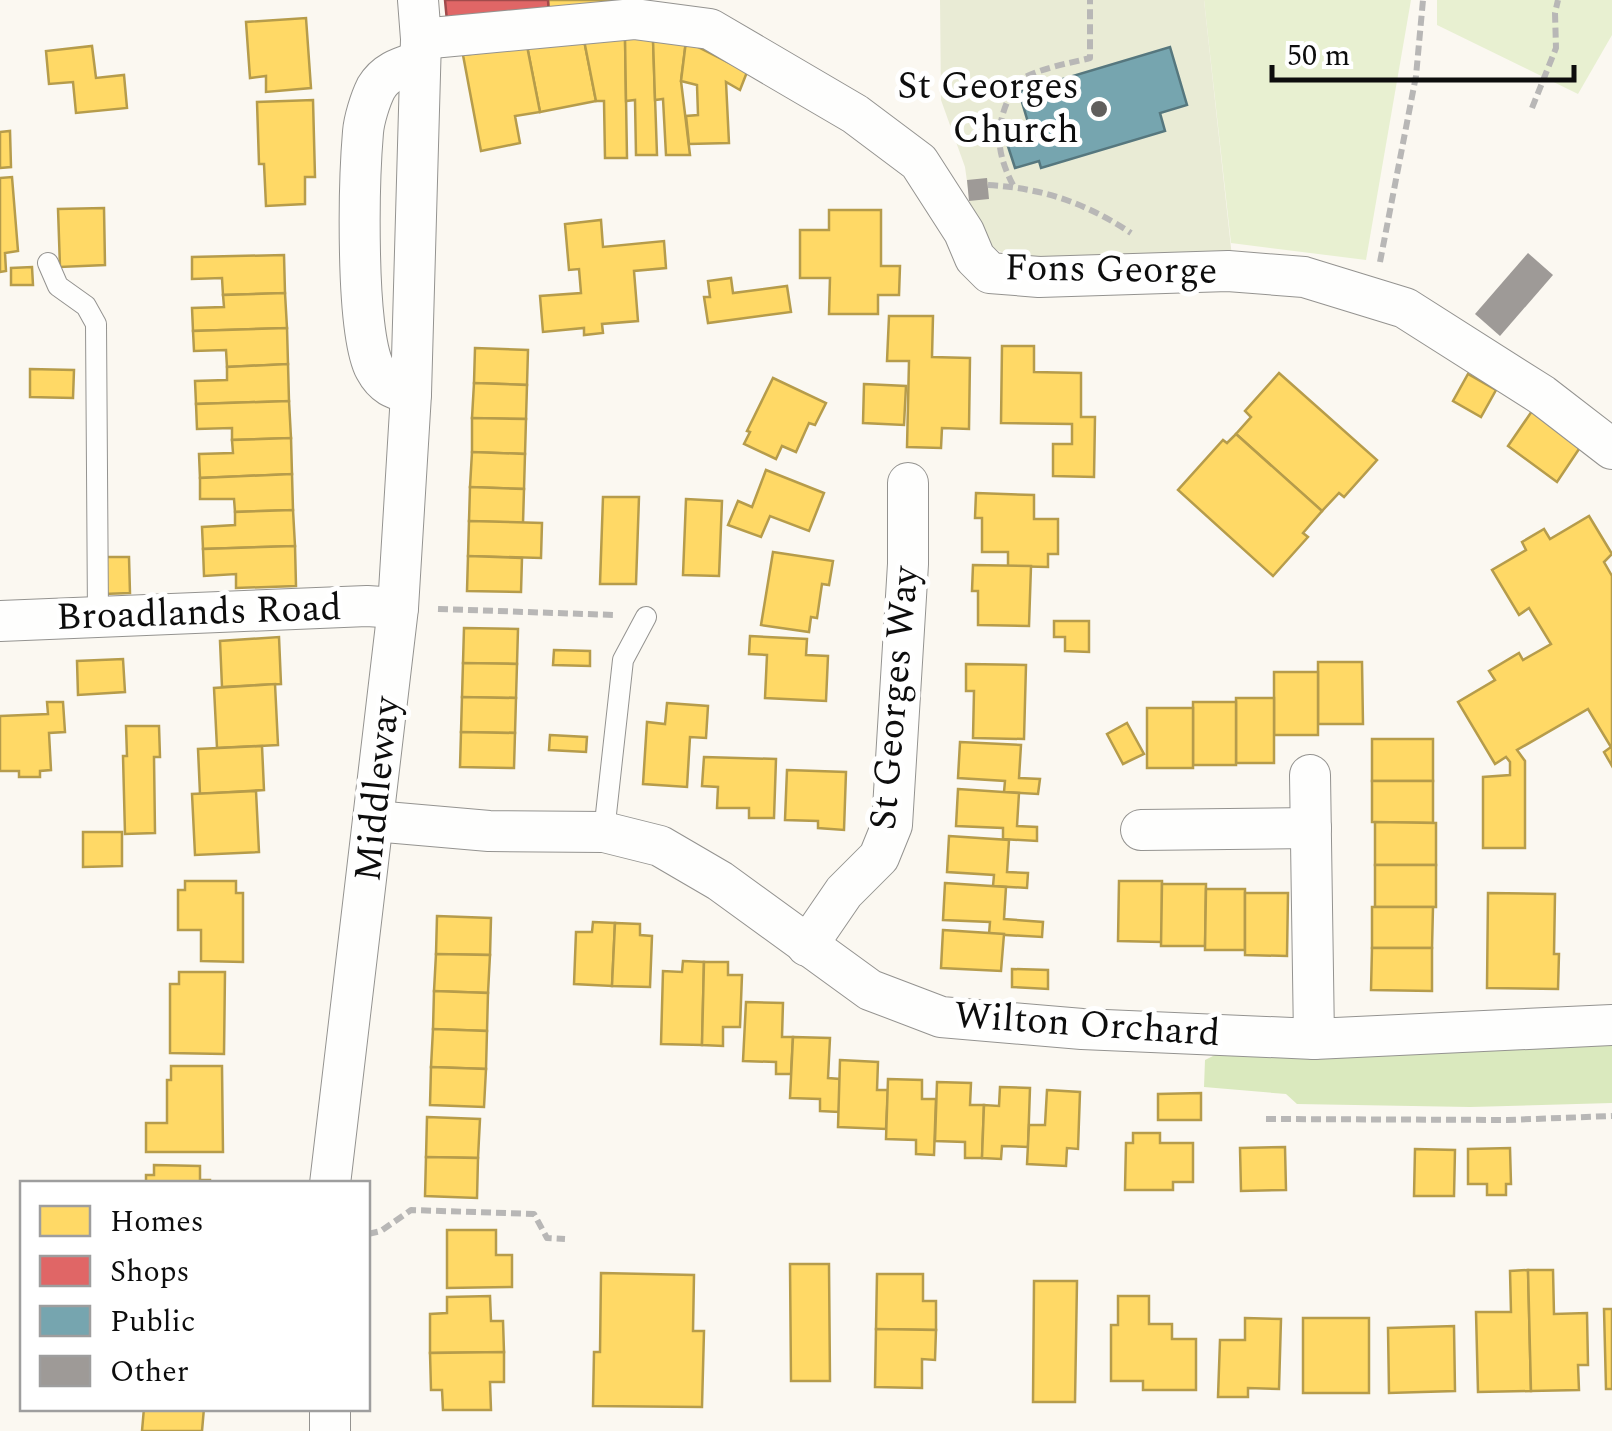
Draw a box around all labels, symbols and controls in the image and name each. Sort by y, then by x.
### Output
scale bar [1272,20,1574,82]
text: 50 m [1287,33,1350,79]
place label: St Georges Church [897,58,1079,160]
marker: St Georges Church [1088,98,1110,120]
street label: Fons George [1004,239,1218,301]
street label: St Georges Way [855,562,936,832]
street label: Broadlands Road [55,579,343,647]
street label: Middleway [339,692,417,884]
street label: Wilton Orchard [952,987,1222,1063]
legend [20,1181,370,1411]
text: Homes [110,1199,204,1245]
text: Shops [110,1249,190,1295]
text: Public [110,1299,195,1345]
text: Other [110,1349,189,1395]

